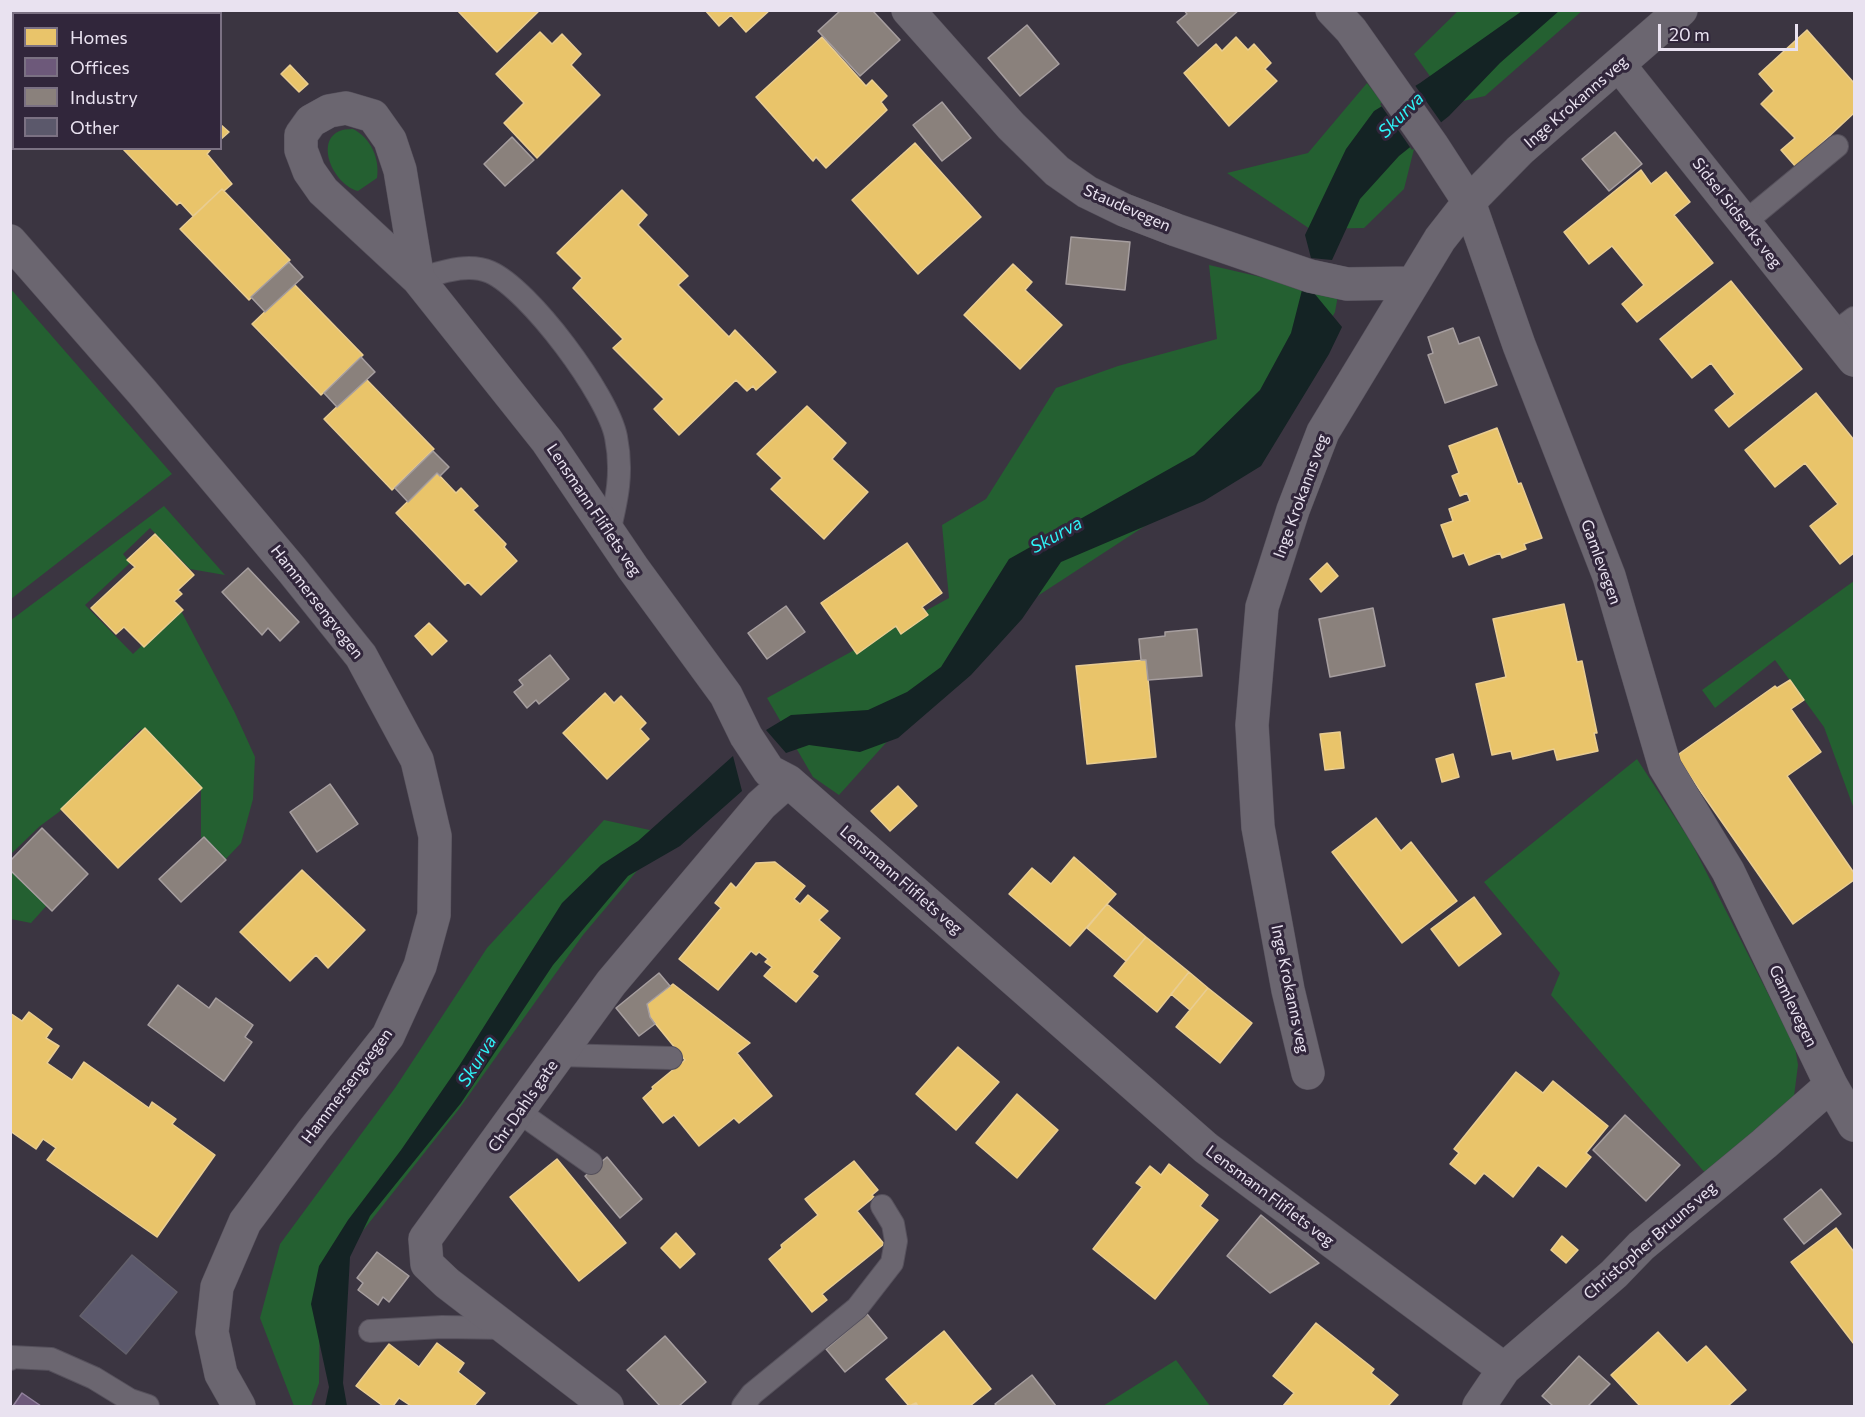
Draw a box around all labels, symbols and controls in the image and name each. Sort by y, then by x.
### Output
legend [12,12,222,150]
scale bar [1661,12,1800,50]
text: 20 m [1669,23,1710,45]
text: Homes [70,26,128,48]
street label: Inge Krokanns veg [1520,52,1632,152]
text: Offices [70,56,130,78]
text: Industry [70,86,138,108]
water label: Skurva [1374,88,1428,142]
text: Other [70,116,119,138]
street label: Sidsel Sidserks veg [1688,154,1786,272]
street label: Staudevegen [1081,180,1173,236]
street label: Inge Krokanns veg [1270,431,1332,561]
street label: Lensmann Fliflets veg [542,440,646,580]
water label: Skurva [1026,512,1086,558]
street label: Gamlevegen [1577,517,1625,607]
street label: Hammersengvegen [267,541,367,663]
street label: Lensmann Fliflets veg [836,822,966,938]
street label: Inge Krokanns veg [1267,923,1313,1055]
street label: Gamlevegen [1765,962,1821,1050]
street label: Hammersengvegen [298,1025,396,1147]
water label: Skurva [453,1032,501,1090]
street label: Chr. Dahls gate [484,1056,562,1156]
street label: Lensmann Fliflets veg [1202,1141,1338,1251]
street label: Christopher Bruuns veg [1580,1178,1720,1304]

